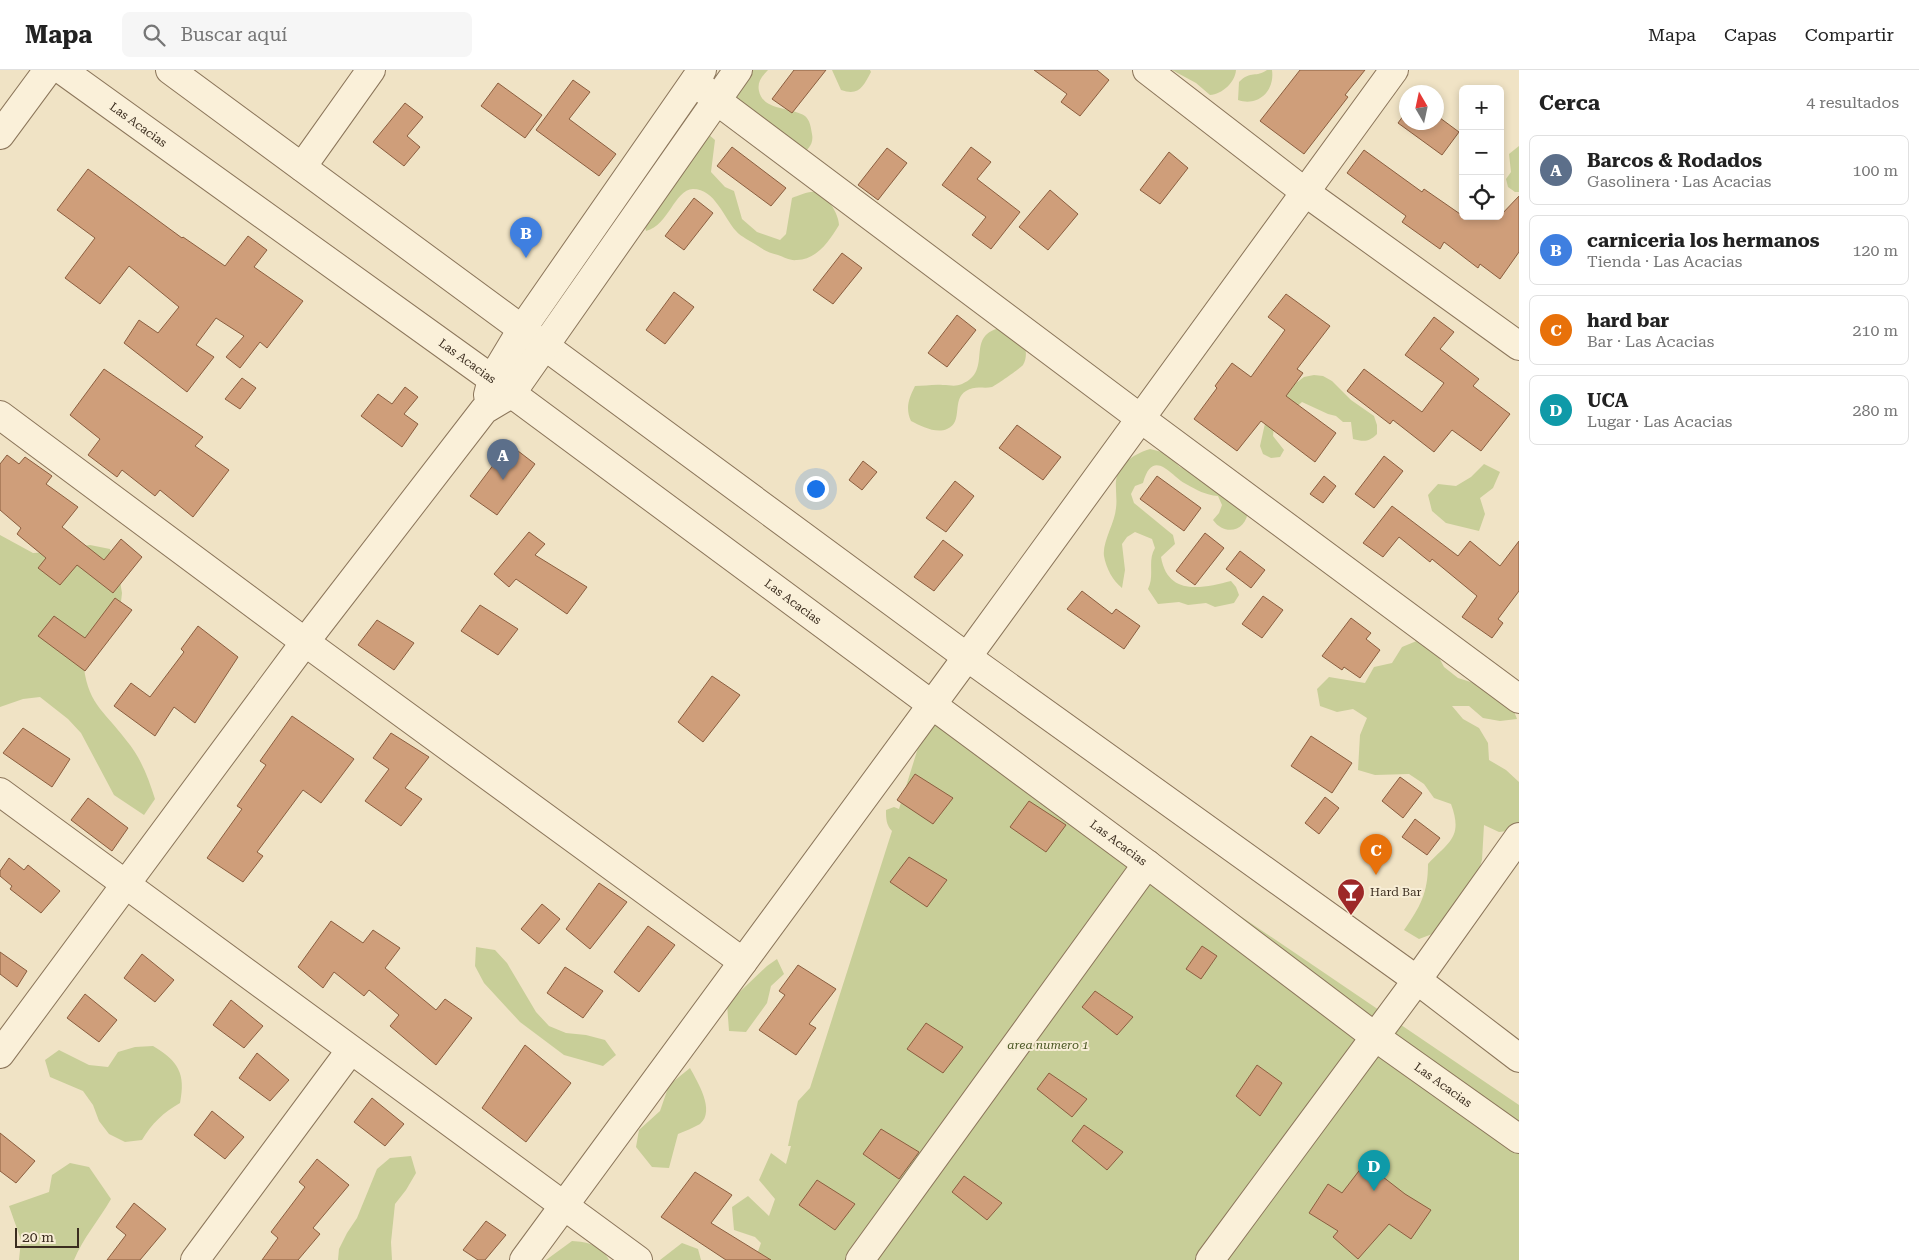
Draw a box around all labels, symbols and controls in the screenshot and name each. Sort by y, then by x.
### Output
search box [122,12,472,57]
text: Mapa [25,21,92,49]
icon: search [140,21,168,49]
text: Buscar aquí [180,23,287,46]
text: Mapa [1648,24,1696,45]
text: Capas [1724,24,1777,45]
text: Compartir [1805,24,1894,45]
north arrow [1399,85,1444,130]
map controls [1459,85,1504,220]
button: + [1459,85,1504,130]
text: Cerca [1539,91,1600,115]
text: 4 resultados [1806,93,1899,112]
street label: Las Acacias [107,100,170,150]
button: − [1459,130,1504,175]
text: Barcos & Rodados [1587,149,1762,172]
text: A [1550,161,1562,180]
text: 100 m [1852,161,1898,180]
text: Gasolinera · Las Acacias [1587,172,1771,191]
button: locate [1459,175,1504,220]
pin: B [510,217,542,258]
text: carniceria los hermanos [1587,229,1820,252]
text: B [1550,241,1562,260]
text: 120 m [1852,241,1898,260]
text: Tienda · Las Acacias [1587,252,1742,271]
text: hard bar [1587,309,1669,332]
text: C [1550,321,1562,340]
text: 210 m [1852,321,1898,340]
text: Bar · Las Acacias [1587,332,1714,351]
street label: Las Acacias [436,336,499,387]
text: UCA [1587,389,1628,412]
text: D [1550,401,1562,420]
text: 280 m [1852,401,1898,420]
text: Lugar · Las Acacias [1587,412,1732,431]
pin: A [487,439,519,480]
your location [803,476,829,502]
street label: Las Acacias [762,576,824,628]
street label: Las Acacias [1087,817,1150,869]
pin: C [1360,834,1392,875]
bar icon: Hard Bar [1336,877,1366,916]
place label: Hard Bar [1370,885,1421,899]
park label: area numero 1 [1007,1038,1089,1052]
street label: Las Acacias [1412,1060,1475,1110]
pin: D [1358,1150,1390,1191]
scale bar [15,1225,79,1248]
text: 20 m [22,1229,54,1245]

